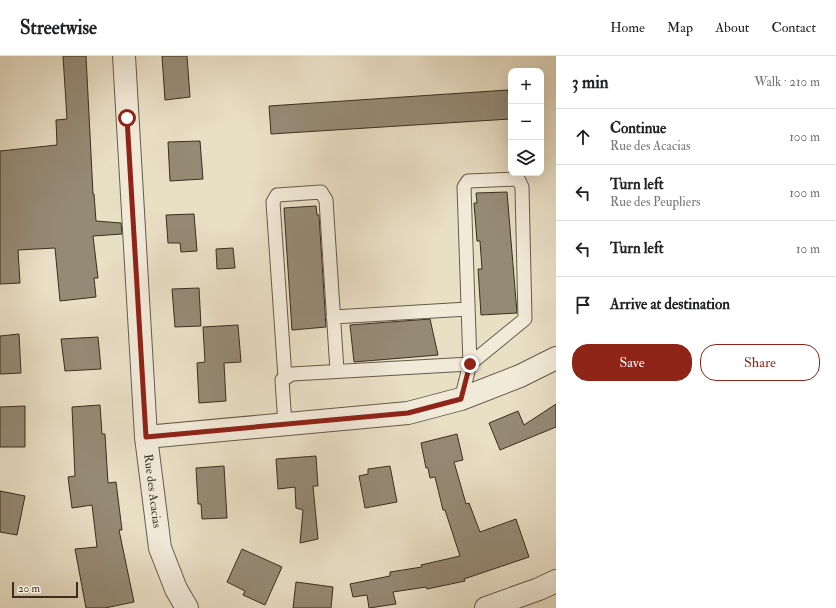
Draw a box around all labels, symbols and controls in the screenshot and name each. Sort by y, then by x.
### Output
text: Streetwise [20,16,97,40]
text: Home [610,19,645,36]
text: Map [667,19,693,36]
text: About [715,19,749,36]
text: Contact [771,19,816,36]
map controls [508,68,544,176]
button: + [508,68,544,104]
text: 3 min [572,72,609,93]
text: Walk · 210 m [754,74,820,90]
button: − [508,104,544,140]
route start [118,109,136,127]
text: Continue [610,119,666,138]
icon: ahead [572,126,594,148]
text: 100 m [789,129,820,145]
text: Rue des Acacias [610,138,690,154]
button: layers [508,140,544,176]
text: Turn left [610,175,664,194]
icon: left [572,182,594,204]
text: 100 m [789,185,820,201]
text: Rue des Peupliers [610,194,700,210]
icon: left [572,238,594,260]
text: Turn left [610,239,664,258]
text: 10 m [796,241,820,257]
icon: arrive [572,294,594,316]
text: Arrive at destination [610,295,730,314]
button: Save [572,344,692,381]
button: Share [700,344,820,381]
route end [461,355,479,373]
street label: Rue des Acacias [140,453,164,529]
scale bar [12,580,78,599]
text: 20 m [18,582,40,595]

